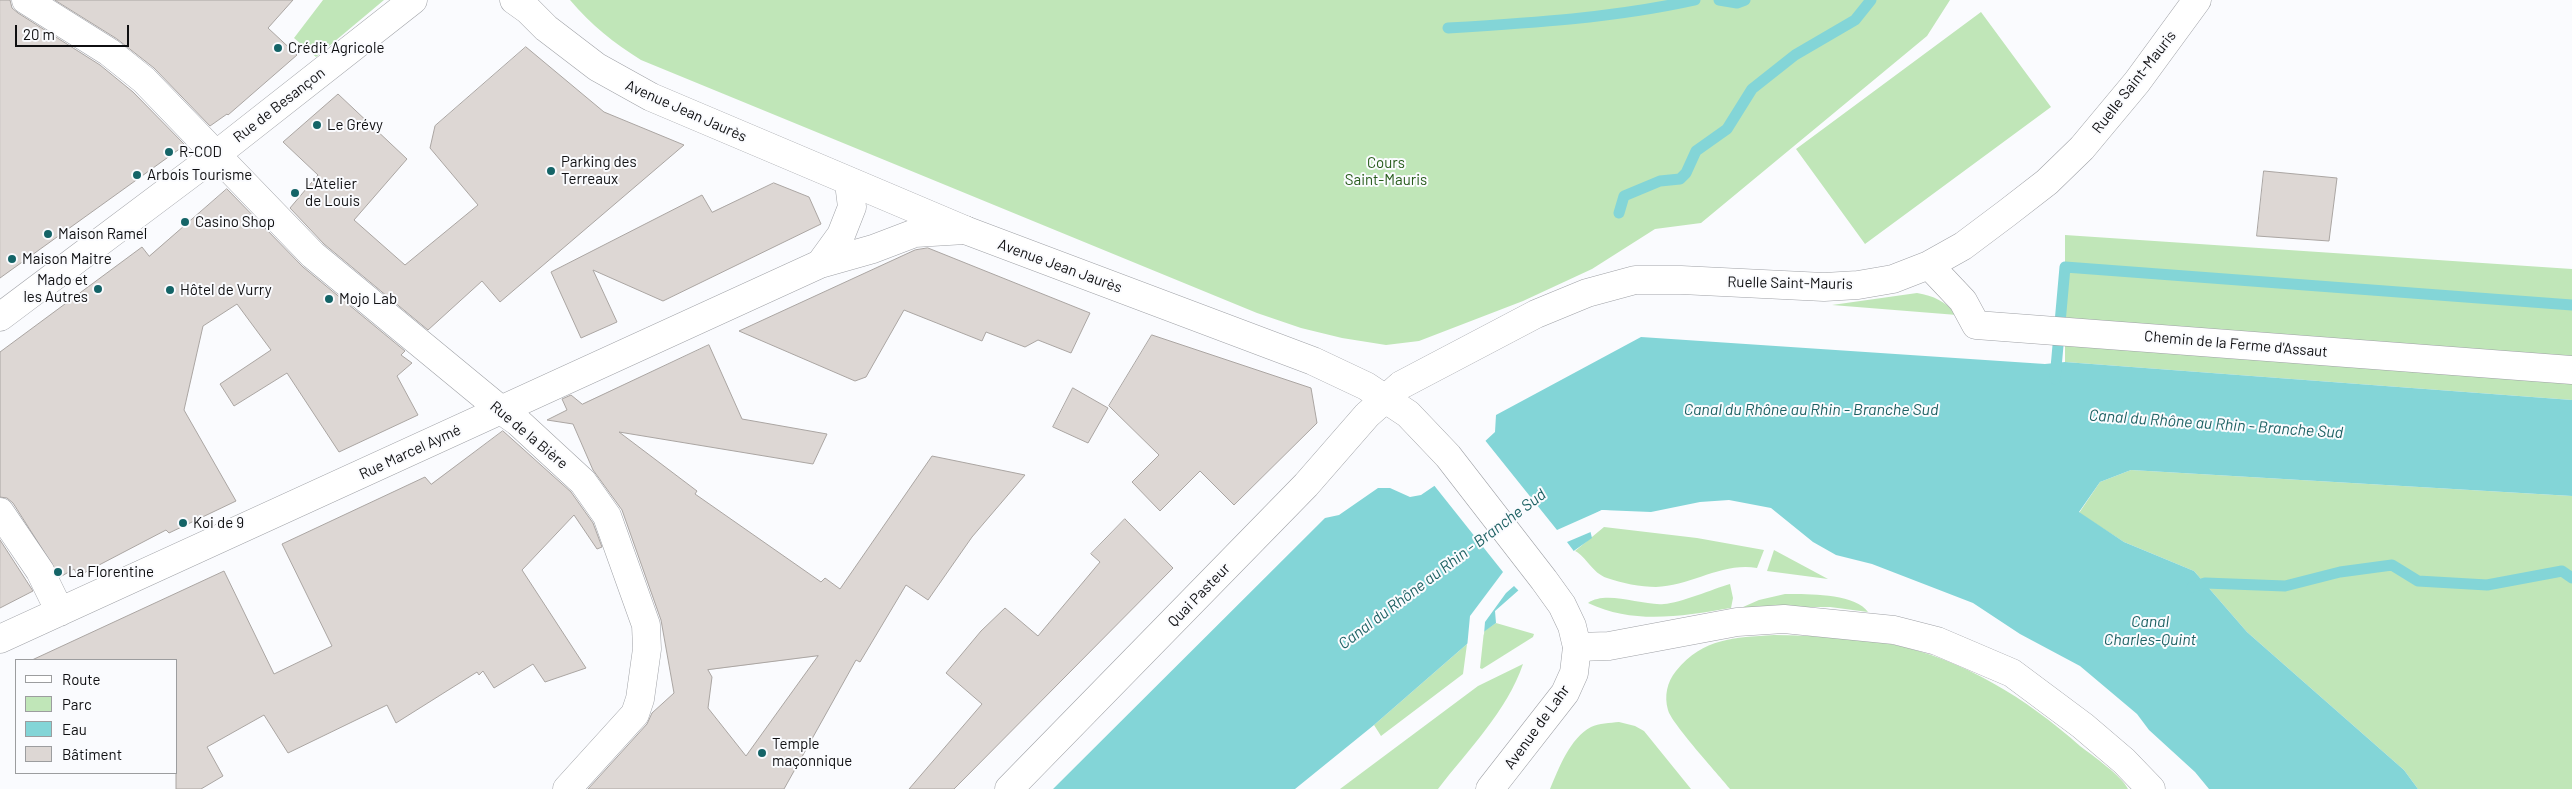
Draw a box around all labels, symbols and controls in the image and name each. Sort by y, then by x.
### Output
scale bar [18,15,131,47]
text: 20 m [23,25,55,43]
street label: Ruelle Saint-Mauris [2088,27,2180,137]
place label: Crédit Agricole [288,39,384,57]
marker: Crédit Agricole [272,42,284,54]
street label: Rue de Besançon [230,64,328,146]
street label: Avenue Jean Jaurès [623,76,749,146]
place label: Le Grévy [327,116,383,134]
marker: Le Grévy [311,119,323,131]
place label: R-COD [179,143,222,161]
marker: R-COD [163,146,175,158]
place label: Parking des Terreaux [561,153,637,188]
park label: Cours Saint-Mauris [1345,154,1427,189]
marker: Parking des Terreaux [545,165,557,177]
place label: Arbois Tourisme [147,166,252,184]
marker: Arbois Tourisme [131,169,143,181]
place label: L'Atelier de Louis [305,175,360,210]
marker: L'Atelier de Louis [289,187,301,199]
place label: Casino Shop [195,213,275,231]
marker: Casino Shop [179,216,191,228]
place label: Maison Ramel [58,225,147,243]
marker: Maison Ramel [42,228,54,240]
street label: Avenue Jean Jaurès [995,235,1125,297]
place label: Maison Maitre [22,250,112,268]
marker: Maison Maitre [6,253,18,265]
place label: Mado et les Autres [23,271,88,306]
street label: Ruelle Saint-Mauris [1727,273,1853,293]
place label: Hôtel de Vurry [180,281,272,299]
marker: Mado et les Autres [92,283,104,295]
marker: Hôtel de Vurry [164,284,176,296]
place label: Mojo Lab [339,290,397,308]
marker: Mojo Lab [323,293,335,305]
street label: Chemin de la Ferme d'Assaut [2144,327,2328,361]
street label: Rue de la Bière [486,397,572,473]
water label: Canal du Rhône au Rhin - Branche Sud [1684,400,1938,420]
water label: Canal du Rhône au Rhin - Branche Sud [2088,406,2344,442]
street label: Rue Marcel Aymé [356,421,464,483]
water label: Canal du Rhône au Rhin - Branche Sud [1335,485,1549,653]
place label: Koi de 9 [193,514,244,532]
marker: Koi de 9 [177,517,189,529]
street label: Quai Pasteur [1164,559,1234,631]
place label: La Florentine [68,563,154,581]
marker: La Florentine [52,566,64,578]
water label: Canal Charles-Quint [2104,612,2196,650]
legend [15,659,178,774]
text: Route [62,670,101,688]
street label: Avenue de Lahr [1500,681,1574,773]
text: Parc [62,695,92,713]
text: Eau [62,720,87,738]
place label: Temple maçonnique [772,735,852,770]
text: Bâtiment [62,745,122,763]
marker: Temple maçonnique [756,747,768,759]

